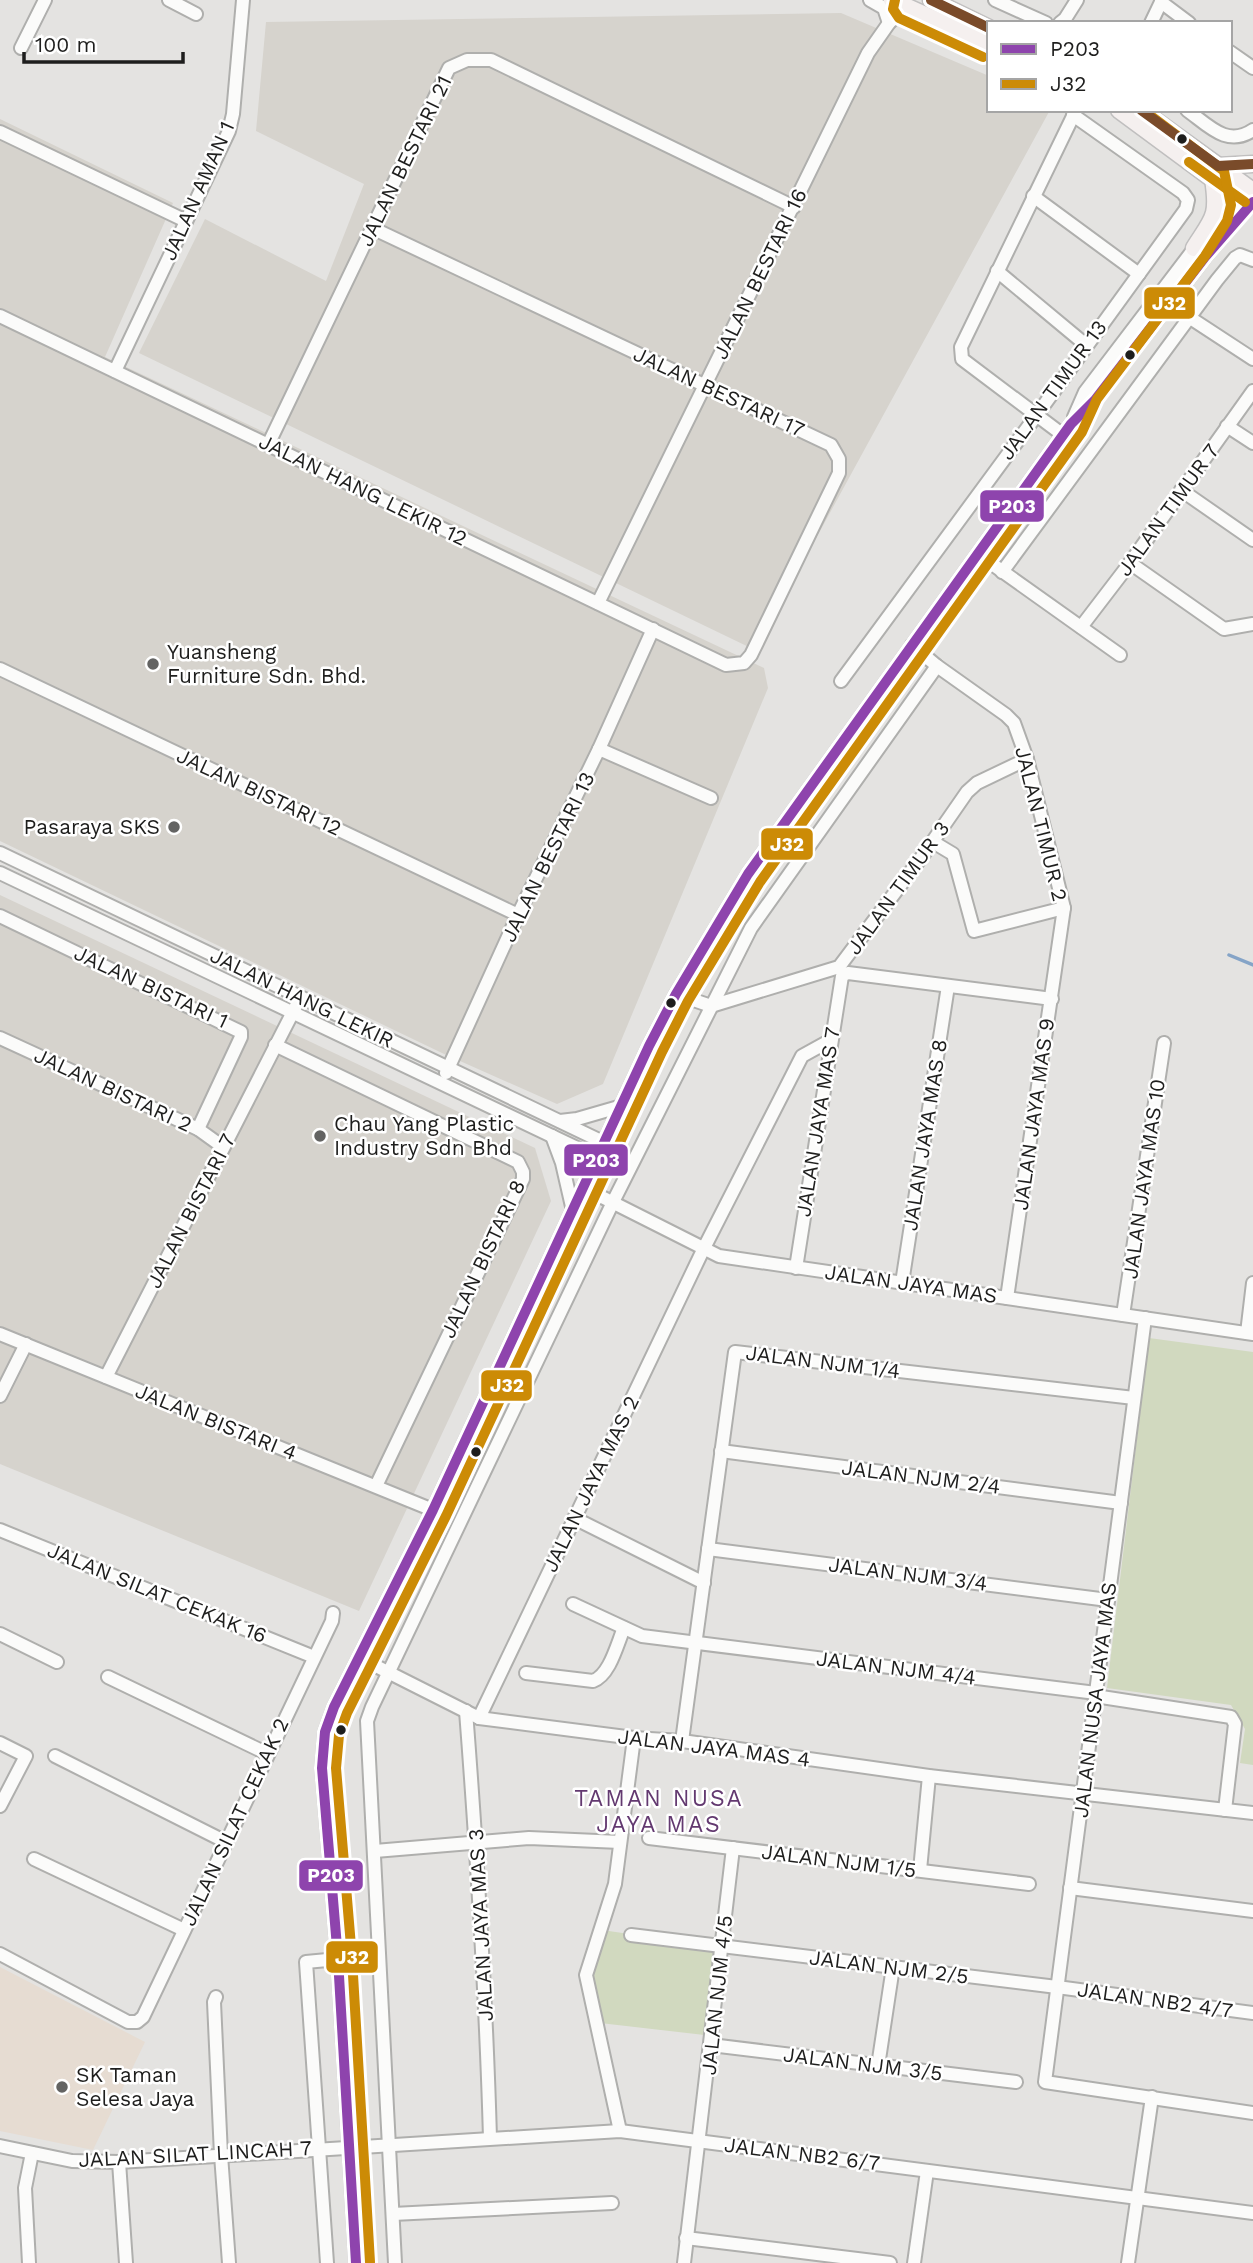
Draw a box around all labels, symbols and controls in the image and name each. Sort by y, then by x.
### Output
scale bar [24,21,184,65]
legend [987,21,1232,112]
text: 100 m [35,32,97,57]
text: P203 [1050,36,1100,61]
street label: JALAN BESTARI 21 [352,71,457,250]
text: J32 [1050,71,1086,96]
street label: JALAN AMAN 1 [156,117,239,264]
unlabelled marker [1175,132,1189,146]
street label: JALAN BESTARI 16 [707,184,812,363]
line badge: J32 [1143,286,1196,320]
text: J32 [1152,292,1186,315]
street label: JALAN TIMUR 13 [994,315,1112,464]
street label: JALAN BESTARI 17 [630,341,809,442]
unlabelled marker [1123,348,1137,362]
street label: JALAN HANG LEKIR 12 [255,428,471,551]
street label: JALAN TIMUR 7 [1111,438,1224,581]
line badge: P203 [979,489,1045,523]
text: P203 [988,495,1036,518]
place label: Yuansheng Furniture Sdn. Bhd. [167,639,366,688]
marker: Yuansheng Furniture Sdn. Bhd. [145,656,161,672]
street label: JALAN BISTARI 12 [173,742,346,841]
street label: JALAN TIMUR 2 [1010,744,1073,904]
street label: JALAN BESTARI 13 [495,768,600,946]
place label: Pasaraya SKS [23,814,160,839]
street label: JALAN TIMUR 3 [841,816,954,959]
marker: Pasaraya SKS [166,819,182,835]
line badge: J32 [760,827,814,861]
text: J32 [770,833,804,856]
street label: JALAN BISTARI 1 [70,940,232,1033]
street label: JALAN HANG LEKIR [206,942,398,1053]
unlabelled marker [664,996,678,1010]
street label: JALAN JAYA MAS 9 [1008,1016,1059,1212]
street label: JALAN JAYA MAS 7 [790,1025,845,1219]
street label: JALAN JAYA MAS 8 [897,1037,952,1233]
street label: JALAN BISTARI 2 [30,1042,196,1137]
street label: JALAN JAYA MAS 10 [1117,1077,1170,1280]
place label: Chau Yang Plastic Industry Sdn Bhd [334,1111,514,1160]
marker: Chau Yang Plastic Industry Sdn Bhd [312,1128,328,1144]
street label: JALAN BISTARI 7 [141,1129,240,1292]
line badge: P203 [563,1143,629,1177]
text: P203 [572,1149,620,1172]
street label: JALAN BISTARI 8 [435,1176,530,1342]
street label: JALAN JAYA MAS [823,1259,999,1308]
street label: JALAN NJM 1/4 [744,1340,902,1383]
line badge: J32 [480,1369,533,1402]
text: J32 [490,1374,524,1397]
street label: JALAN BISTARI 4 [132,1378,301,1465]
street label: JALAN JAYA MAS 2 [537,1392,644,1576]
unlabelled marker [469,1445,483,1459]
street label: JALAN NJM 2/4 [840,1454,1002,1499]
street label: JALAN SILAT CEKAK 16 [44,1537,271,1648]
street label: JALAN NJM 3/4 [827,1551,989,1596]
street label: JALAN NUSA JAYA MAS [1068,1581,1121,1819]
street label: JALAN NJM 4/4 [815,1645,977,1690]
street label: JALAN SILAT CEKAK 2 [175,1714,294,1930]
unlabelled marker [334,1723,348,1737]
street label: JALAN JAYA MAS 4 [616,1723,812,1772]
district label: TAMAN NUSA JAYA MAS [574,1785,744,1838]
street label: JALAN JAYA MAS 3 [463,1828,498,2022]
street label: JALAN NJM 1/5 [760,1839,918,1882]
line badge: P203 [298,1859,364,1892]
text: P203 [307,1864,355,1887]
street label: JALAN NJM 4/5 [696,1914,737,2076]
line badge: J32 [325,1940,379,1974]
street label: JALAN NJM 2/5 [808,1944,970,1989]
text: J32 [335,1946,369,1969]
street label: JALAN NB2 4/7 [1076,1976,1235,2023]
street label: JALAN NJM 3/5 [782,2041,944,2086]
place label: SK Taman Selesa Jaya [76,2062,195,2111]
marker: SK Taman Selesa Jaya [54,2079,70,2095]
street label: JALAN NB2 6/7 [723,2132,881,2175]
street label: JALAN SILAT LINCAH 7 [78,2135,313,2172]

